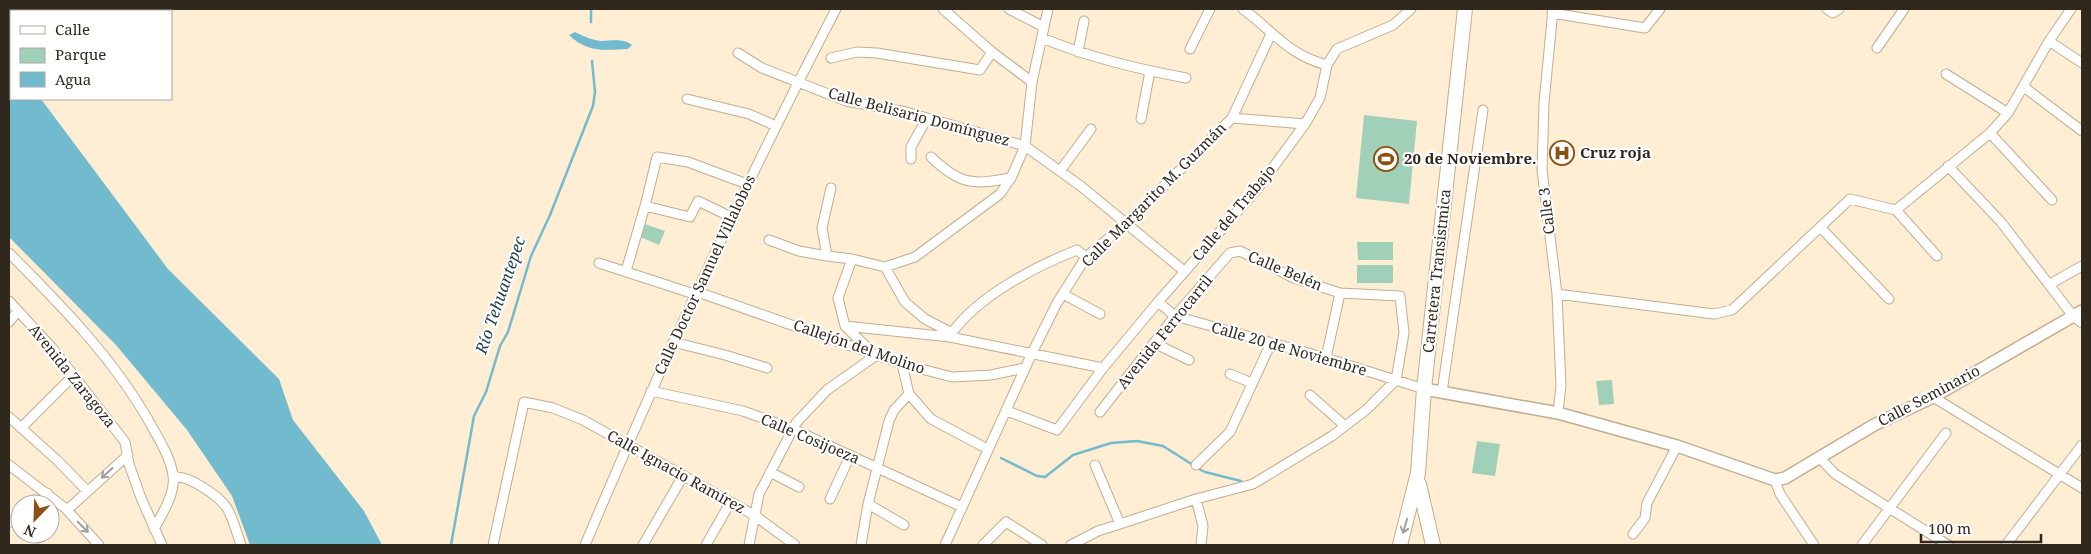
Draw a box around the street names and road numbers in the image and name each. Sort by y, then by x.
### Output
street label: Calle Belisario Domínguez [826,82,1012,150]
street label: Calle Margarito M. Guzmán [1077,117,1230,271]
street label: Calle del Trabajo [1187,160,1279,265]
street label: Calle Doctor Samuel Villalobos [649,171,759,378]
street label: Calle 3 [1533,186,1559,236]
street label: Carretera Transistmica [1417,188,1455,354]
street label: Calle Belén [1245,245,1326,295]
street label: Avenida Ferrocarril [1112,270,1217,392]
street label: Callejón del Molino [791,314,928,378]
street label: Calle 20 de Noviembre [1209,316,1369,380]
street label: Avenida Zaragoza [25,319,121,431]
street label: Calle Seminario [1874,360,1983,430]
street label: Calle Cosijoeza [758,408,863,468]
street label: Calle Ignacio Ramírez [604,425,749,518]

